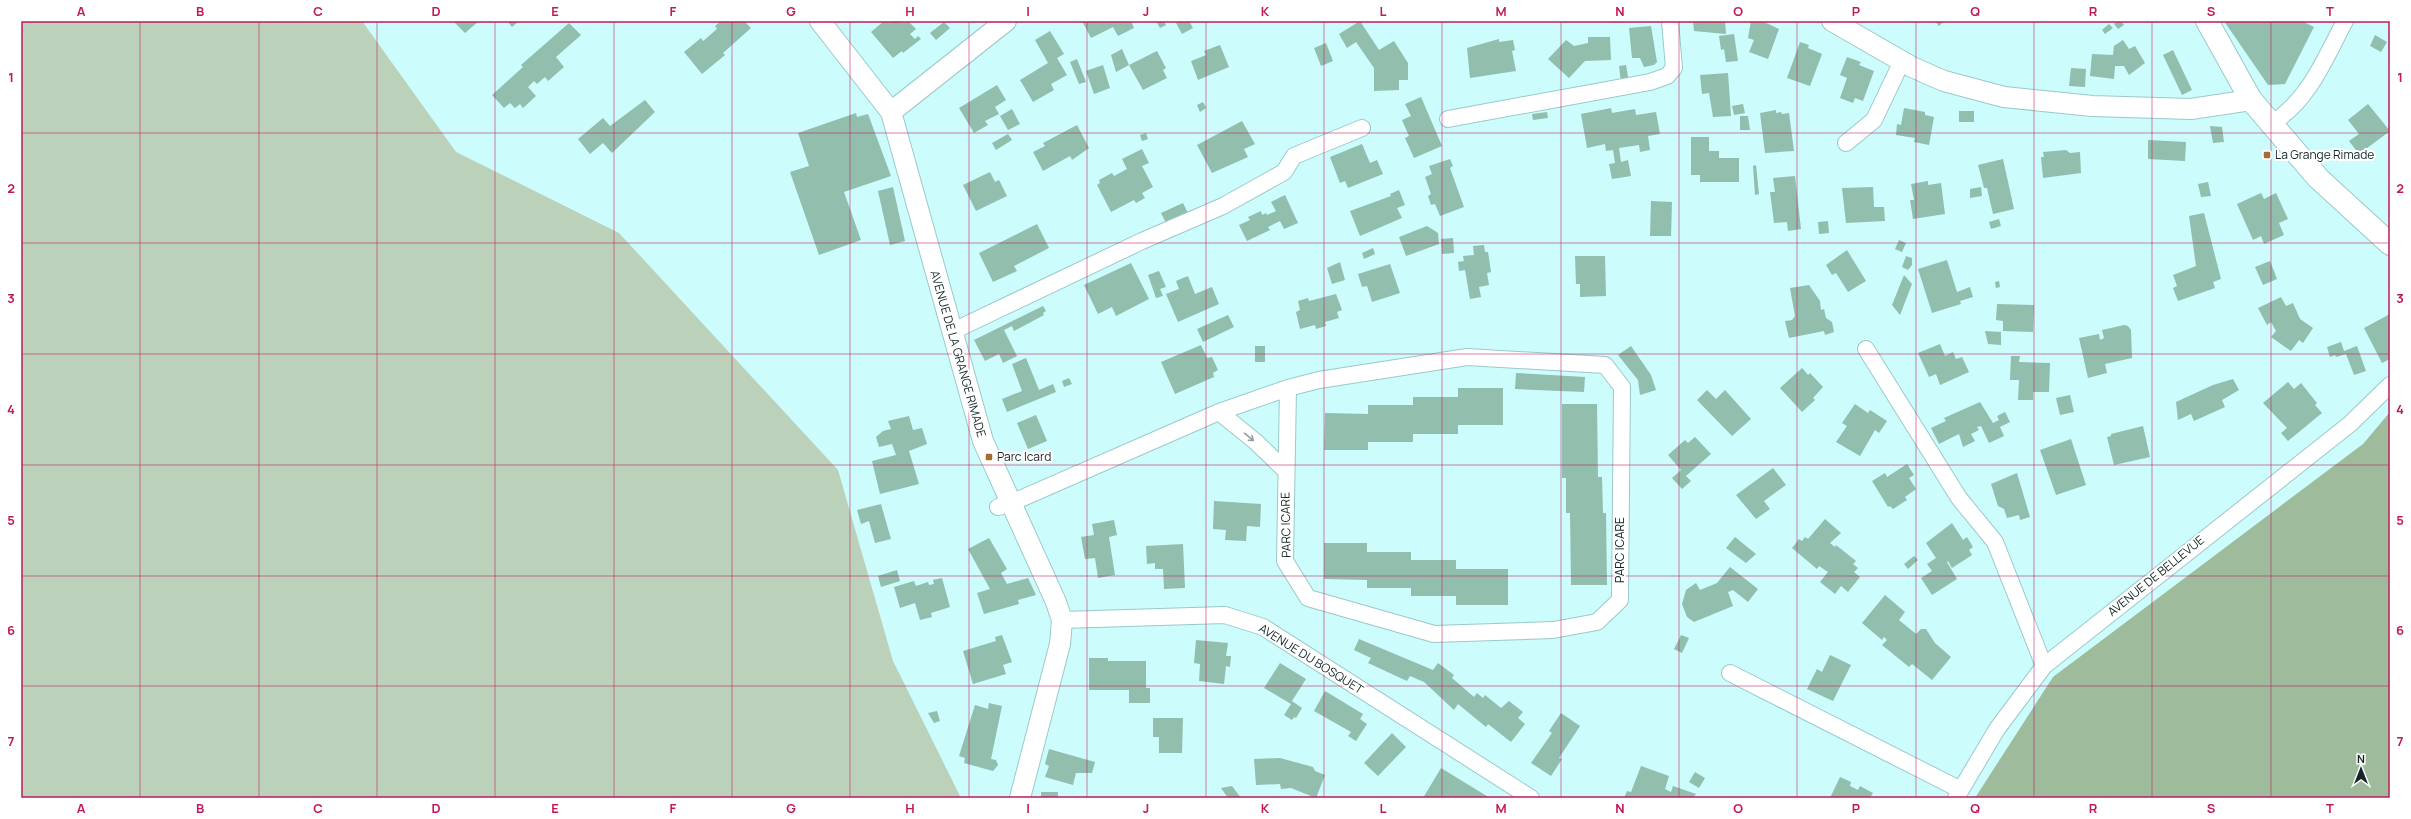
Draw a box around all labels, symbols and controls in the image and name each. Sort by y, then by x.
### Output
text: A [77,2,86,20]
text: B [196,2,204,20]
text: C [313,2,323,20]
text: D [431,2,441,20]
text: E [551,2,559,20]
text: F [670,2,677,20]
text: G [786,2,796,20]
text: H [905,2,915,20]
text: I [1026,2,1030,20]
text: J [1143,2,1149,20]
text: K [1261,2,1270,20]
text: L [1380,2,1387,20]
text: M [1495,2,1507,20]
text: N [1615,2,1625,20]
text: O [1733,2,1743,20]
text: P [1852,2,1860,20]
text: Q [1970,2,1980,20]
text: R [2089,2,2098,20]
text: S [2207,2,2216,20]
text: T [2326,2,2334,20]
text: 1 [8,68,14,86]
text: 1 [2397,68,2403,86]
place label: La Grange Rimade [2275,146,2374,163]
marker: La Grange Rimade [2262,150,2272,160]
text: 2 [7,179,15,197]
text: 2 [2396,179,2404,197]
street label: AVENUE DE LA GRANGE RIMADE [927,269,990,439]
text: 3 [7,289,15,307]
text: 3 [2396,289,2404,307]
text: 4 [7,400,15,418]
text: 4 [2396,400,2404,418]
one-way arrow [1244,432,1255,441]
place label: Parc Icard [997,448,1051,465]
marker: Parc Icard [984,452,994,462]
street label: PARC ICARE [1276,492,1295,558]
text: 5 [7,511,15,529]
text: 5 [2396,511,2404,529]
street label: PARC ICARE [1611,517,1628,583]
street label: AVENUE DE BELLEVUE [2104,531,2208,620]
street label: AVENUE DU BOSQUET [1256,620,1367,698]
text: 6 [7,621,15,639]
text: 6 [2396,621,2404,639]
text: 7 [8,732,15,750]
text: 7 [2397,732,2404,750]
north arrow [2341,749,2381,789]
text: N [2357,751,2365,766]
text: A [77,799,86,817]
text: B [196,799,204,817]
text: C [313,799,323,817]
text: D [431,799,441,817]
text: E [551,799,559,817]
text: F [670,799,677,817]
text: G [786,799,796,817]
text: H [905,799,915,817]
text: I [1026,799,1030,817]
text: J [1143,799,1149,817]
text: K [1261,799,1270,817]
text: L [1380,799,1387,817]
text: M [1495,799,1507,817]
text: N [1615,799,1625,817]
text: O [1733,799,1743,817]
text: P [1852,799,1860,817]
text: Q [1970,799,1980,817]
text: R [2089,799,2098,817]
text: S [2207,799,2216,817]
text: T [2326,799,2334,817]

